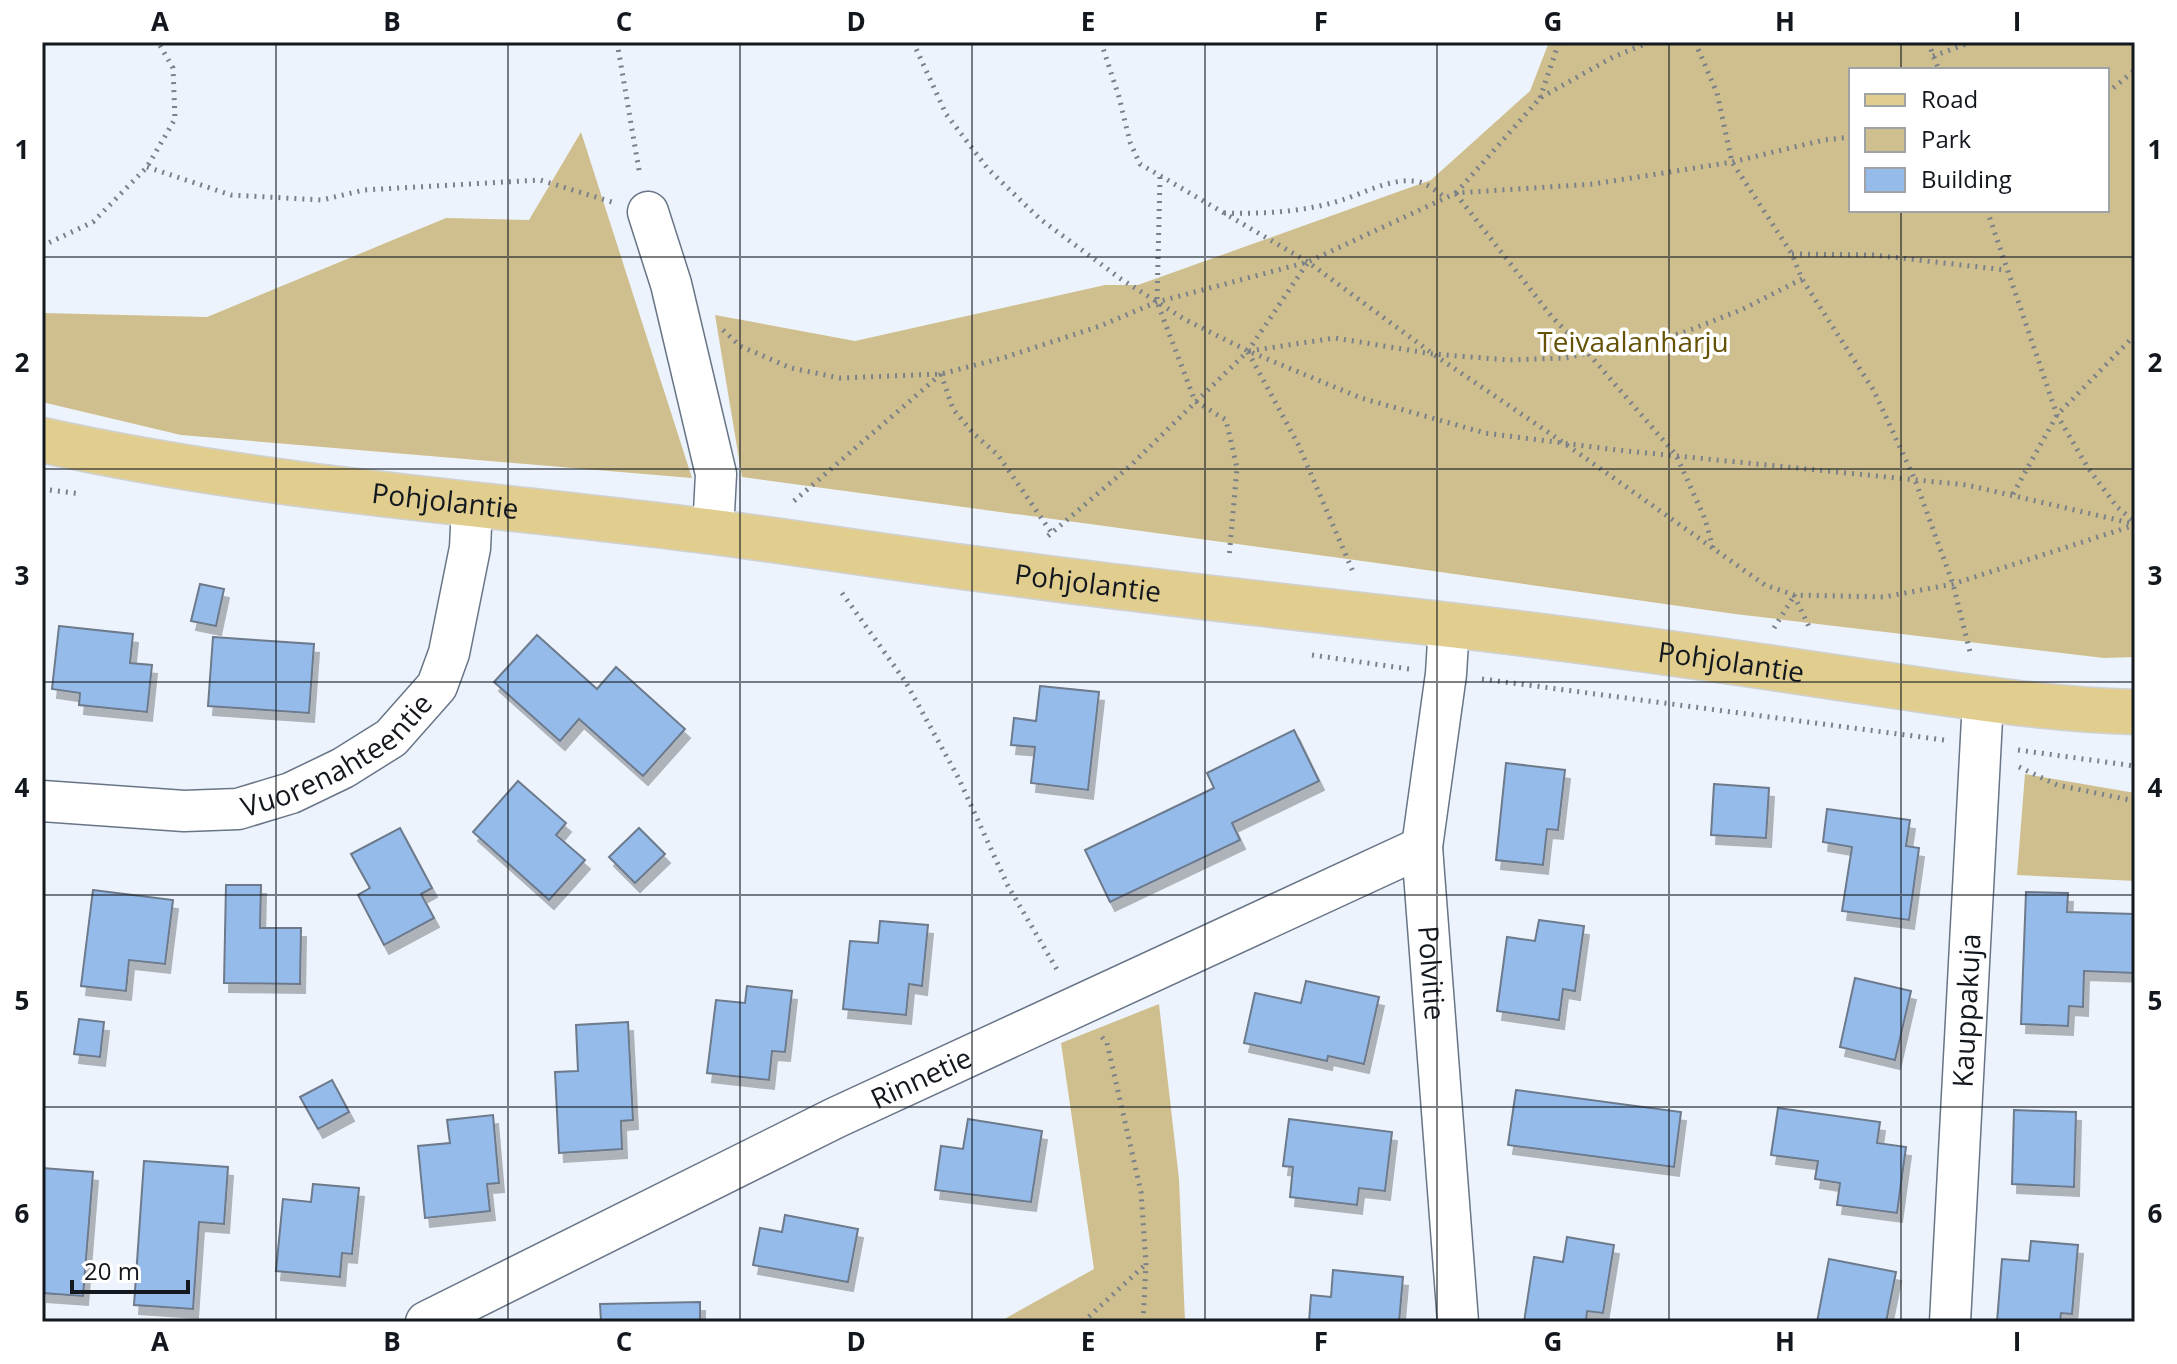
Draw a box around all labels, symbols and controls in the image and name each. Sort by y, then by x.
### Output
text: A [151,3,169,39]
text: B [383,3,401,39]
text: C [616,3,632,39]
text: D [846,3,866,39]
text: E [1081,3,1095,39]
text: F [1314,3,1328,39]
text: G [1544,3,1562,39]
text: H [1775,3,1795,39]
text: I [2013,3,2021,39]
legend [1849,68,2109,212]
text: Road [1921,82,1978,115]
text: Park [1921,122,1972,155]
text: 1 [15,131,29,167]
text: 1 [2148,131,2162,167]
text: Building [1921,162,2012,195]
park label: Teivaalanharju [1537,322,1729,360]
text: 2 [15,344,30,380]
text: 2 [2148,344,2163,380]
street label: Pohjolantie [370,473,521,527]
street label: Pohjolantie [1012,554,1163,610]
text: 3 [15,557,29,593]
text: 3 [2148,557,2162,593]
street label: Pohjolantie [1656,632,1807,690]
street label: Vuorenahteentie [236,685,440,825]
text: 4 [15,769,30,805]
text: 4 [2148,769,2163,805]
street label: Polvitie [1410,924,1455,1021]
street label: Kauppakuja [1942,932,1989,1088]
text: 5 [15,982,29,1018]
text: 5 [2148,982,2162,1018]
street label: Rinnetie [864,1038,977,1117]
text: 6 [15,1195,30,1231]
text: 6 [2148,1195,2163,1231]
scale bar [72,1244,188,1294]
text: 20 m [84,1254,140,1287]
text: A [151,1323,169,1359]
text: B [383,1323,401,1359]
text: C [616,1323,632,1359]
text: D [846,1323,866,1359]
text: E [1081,1323,1095,1359]
text: F [1314,1323,1328,1359]
text: G [1544,1323,1562,1359]
text: H [1775,1323,1795,1359]
text: I [2013,1323,2021,1359]

